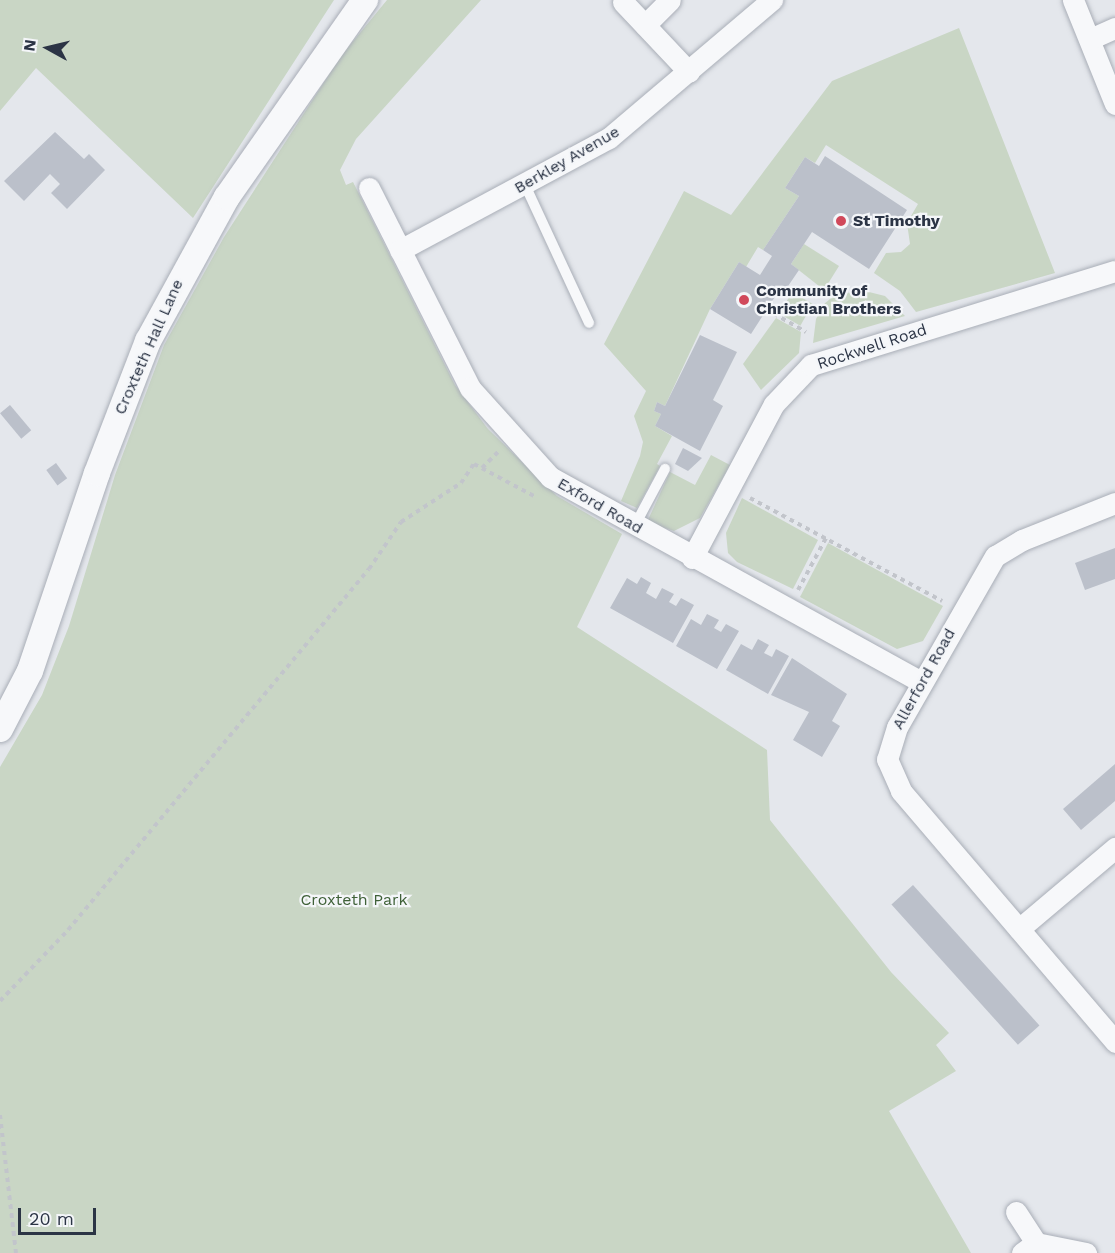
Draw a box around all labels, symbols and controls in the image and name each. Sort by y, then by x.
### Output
north arrow [18,18,78,78]
text: N [19,38,40,53]
street label: Berkley Avenue [511,122,623,198]
place label: St Timothy [853,211,940,231]
marker: St Timothy [834,214,848,228]
street label: Croxteth Hall Lane [110,276,188,418]
place label: Community of Christian Brothers [756,281,901,319]
marker: Community of Christian Brothers [737,293,751,307]
street label: Rockwell Road [815,320,929,374]
street label: Exford Road [554,474,646,538]
street label: Allerford Road [888,625,960,733]
park label: Croxteth Park [300,890,408,910]
scale bar [21,1196,99,1234]
text: 20 m [29,1208,74,1229]

